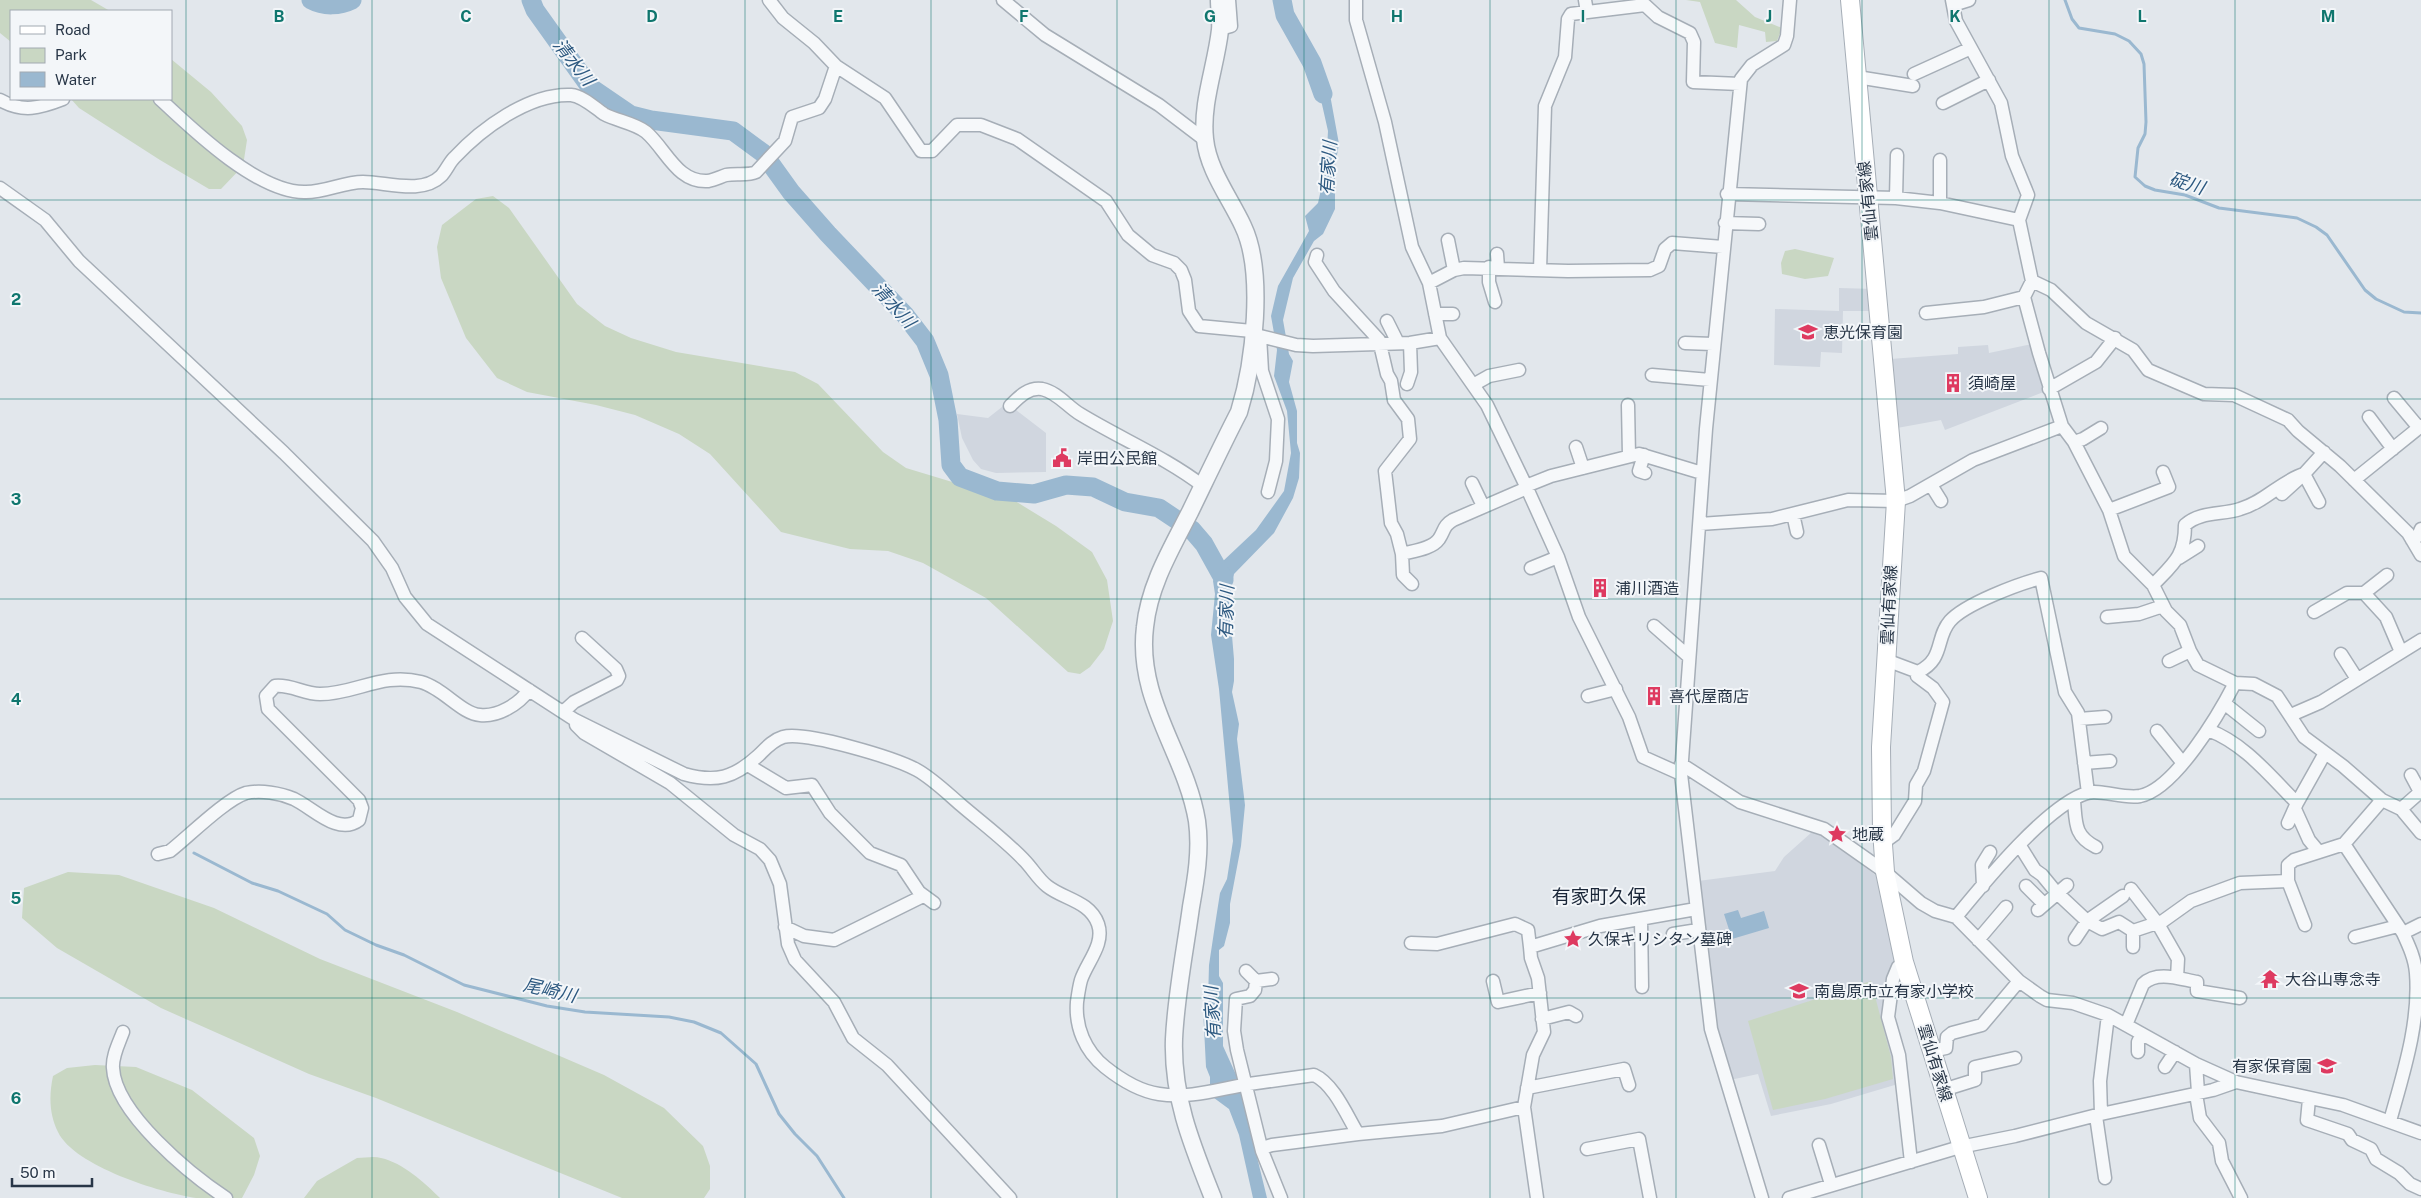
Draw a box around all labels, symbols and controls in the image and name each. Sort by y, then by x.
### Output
text: B [274,7,285,26]
text: C [460,7,472,26]
text: D [646,7,658,26]
text: E [833,7,843,26]
text: F [1019,7,1029,26]
text: G [1204,7,1216,26]
text: H [1391,7,1403,26]
text: I [1581,7,1585,26]
text: J [1766,7,1772,26]
text: K [1949,7,1961,26]
text: L [2137,7,2147,26]
text: M [2321,7,2335,26]
legend [10,10,172,100]
text: Road [55,21,91,38]
water label: 清水川 [549,34,600,91]
text: Park [55,46,87,63]
text: Water [55,71,97,88]
water label: 有家川 [1316,138,1340,196]
street label: 雲仙有家線 [1854,160,1882,242]
water label: 碇川 [2167,168,2209,199]
water label: 清水川 [868,278,921,334]
text: 2 [11,290,21,309]
school or university icon: 恵光保育園 [1797,321,1819,343]
place label: 恵光保育園 [1823,323,1903,342]
building icon: 須崎屋 [1942,372,1964,394]
place label: 須崎屋 [1968,374,2016,393]
public building icon: 岸田公民館 [1051,447,1073,469]
place label: 岸田公民館 [1077,449,1157,468]
text: 3 [11,490,21,509]
street label: 雲仙有家線 [1877,565,1901,645]
building icon: 浦川酒造 [1589,577,1611,599]
place label: 浦川酒造 [1615,579,1679,598]
water label: 有家川 [1215,583,1238,639]
building icon: 喜代屋商店 [1643,685,1665,707]
place label: 喜代屋商店 [1669,687,1749,706]
text: 4 [11,690,22,709]
place icon: 地蔵 [1826,823,1848,845]
place label: 地蔵 [1852,825,1884,844]
district label: 有家町久保 [1551,885,1647,907]
text: 5 [11,889,22,908]
place icon: 久保キリシタン墓碑 [1562,928,1584,950]
place label: 久保キリシタン墓碑 [1588,930,1732,949]
temple icon: 大谷山専念寺 [2259,968,2281,990]
place label: 大谷山専念寺 [2285,970,2381,989]
water label: 尾崎川 [521,974,581,1007]
school or university icon: 南島原市立有家小学校 [1788,980,1810,1002]
place label: 南島原市立有家小学校 [1814,982,1974,1001]
water label: 有家川 [1200,983,1224,1041]
street label: 雲仙有家線 [1914,1022,1956,1104]
school or university icon: 有家保育園 [2316,1055,2338,1077]
place label: 有家保育園 [2232,1057,2312,1076]
text: 6 [11,1089,21,1108]
scale bar [12,1156,92,1188]
text: 50 m [20,1164,55,1181]

